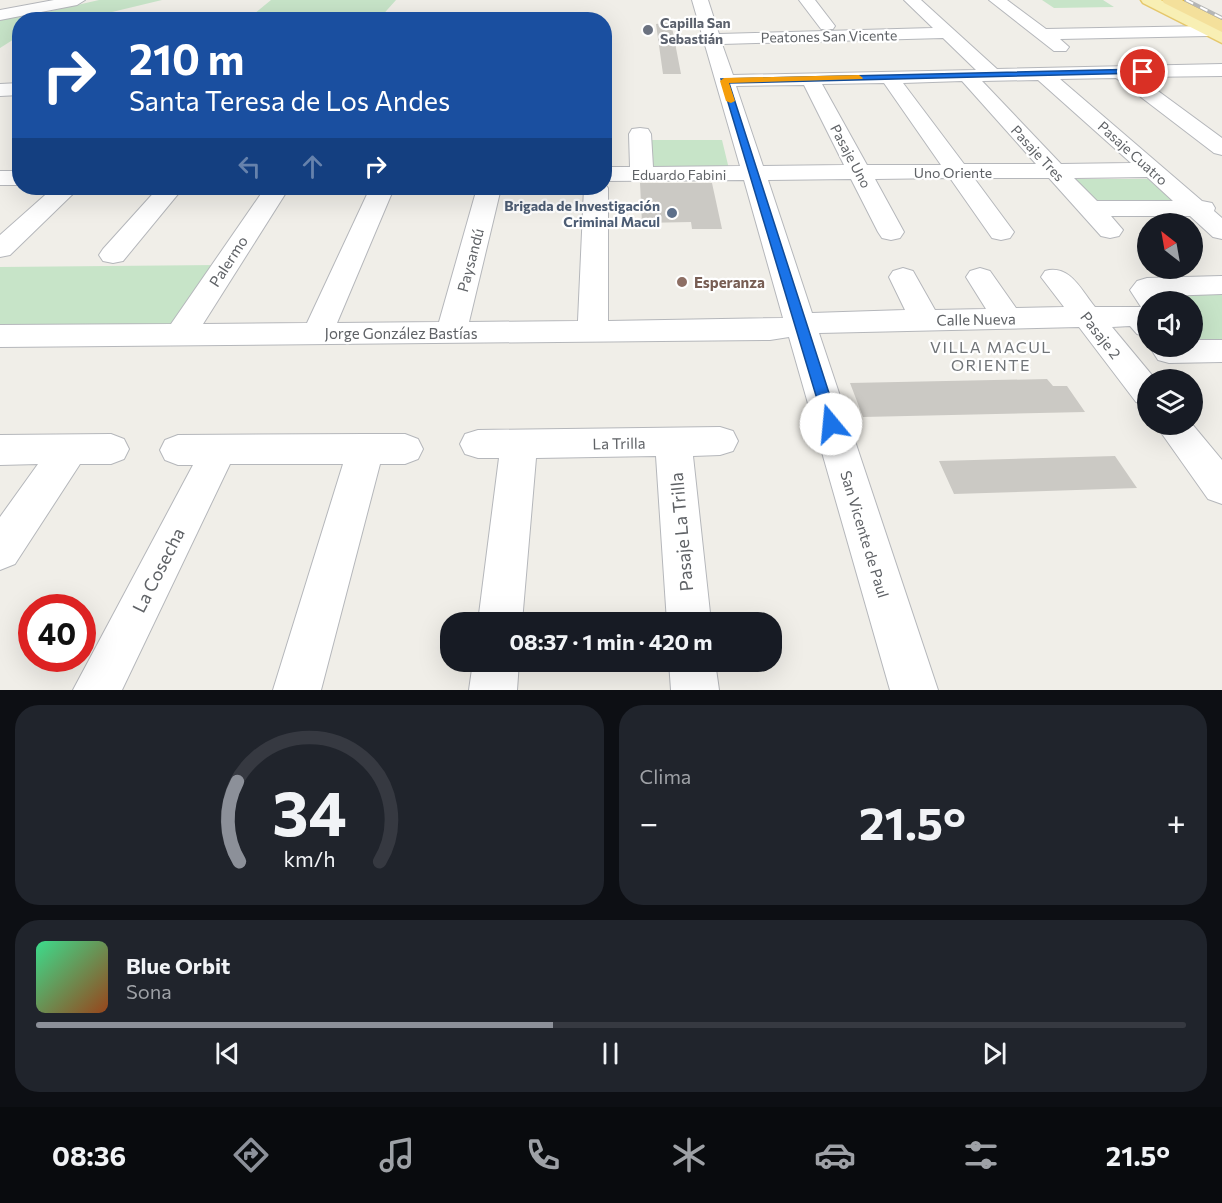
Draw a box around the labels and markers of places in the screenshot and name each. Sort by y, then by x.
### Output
place label: Capilla San Sebastián [660,14,731,47]
marker: Capilla San Sebastián [641,23,655,37]
pin [1117,46,1168,97]
place label: Brigada de Investigación Criminal Macul [504,197,660,230]
marker: Brigada de Investigación Criminal Macul [665,206,679,220]
place label: Esperanza [694,273,765,291]
marker: Esperanza [675,275,689,289]

